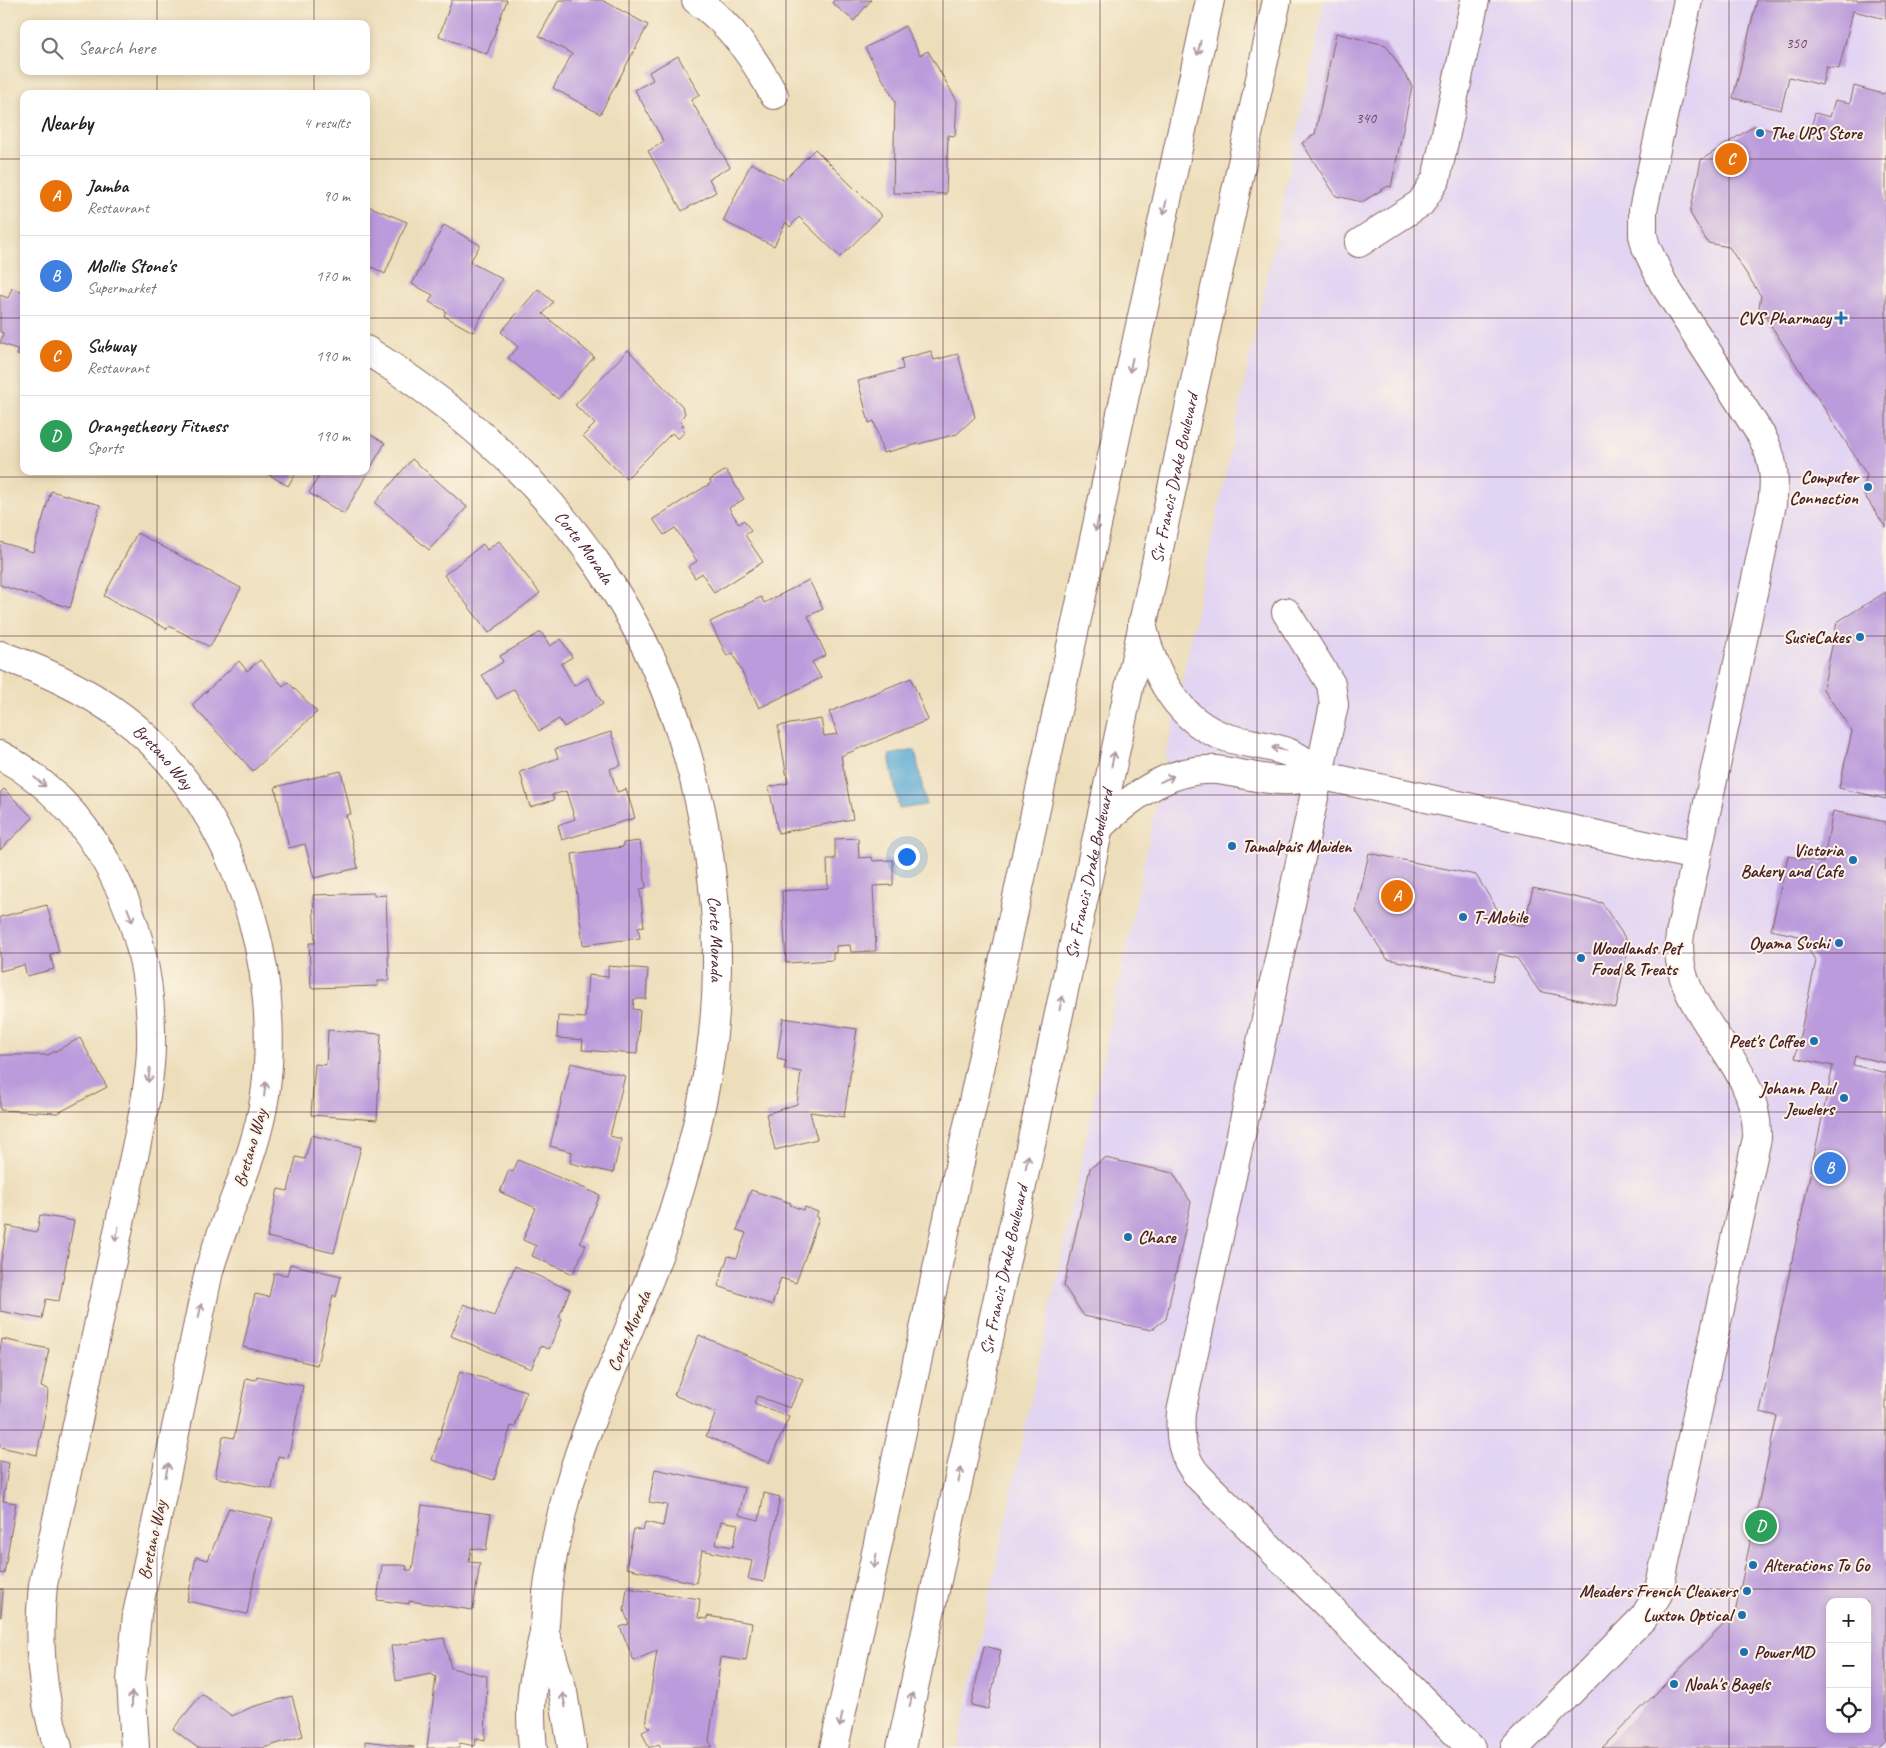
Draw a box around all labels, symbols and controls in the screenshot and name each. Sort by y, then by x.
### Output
search box [20,20,370,75]
icon: search [38,34,66,62]
house number: 350 [1786,34,1807,53]
text: Search here [78,36,155,60]
one-way arrow [1194,39,1204,55]
house number: 340 [1356,109,1377,128]
text: Nearby [40,110,93,136]
text: 4 results [303,113,350,133]
place label: The UPS Store [1770,122,1864,144]
marker: The UPS Store [1754,127,1766,139]
pin: C [1715,140,1747,178]
text: Jamba [87,174,128,198]
text: A [52,186,60,206]
text: 90 m [323,186,350,206]
text: Restaurant [87,198,149,218]
one-way arrow [1160,198,1169,214]
text: Mollie Stone's [87,254,176,278]
text: B [52,266,60,286]
text: 170 m [316,266,350,286]
text: Supermarket [87,278,155,298]
place label: CVS Pharmacy [1739,307,1833,329]
marker: CVS Pharmacy [1835,312,1847,324]
text: Subway [87,334,135,358]
text: C [52,346,60,366]
text: 190 m [316,346,350,366]
one-way arrow [1126,357,1135,373]
text: Restaurant [87,358,149,378]
street label: Sir Francis Drake Boulevard [1145,388,1204,565]
text: Orangetheory Fitness [87,414,227,438]
text: D [51,426,61,446]
text: 190 m [316,426,350,446]
text: Sports [87,438,123,458]
place label: Computer Connection [1789,466,1861,509]
marker: Computer Connection [1862,481,1874,493]
street label: Corte Morada [550,506,619,589]
one-way arrow [1092,516,1101,532]
place label: SusieCakes [1783,626,1852,648]
marker: SusieCakes [1854,631,1866,643]
street label: Bretano Way [128,720,200,795]
one-way arrow [1271,744,1287,753]
one-way arrow [1109,751,1119,767]
one-way arrow [1159,774,1174,784]
one-way arrow [33,777,46,788]
street label: Sir Francis Drake Boulevard [1060,784,1119,961]
place label: Tamalpais Maiden [1242,835,1353,857]
place label: Victoria Bakery and Cafe [1740,839,1845,882]
marker: Tamalpais Maiden [1226,840,1238,852]
your location [894,844,920,870]
marker: Victoria Bakery and Cafe [1847,854,1859,866]
pin: A [1381,877,1413,915]
street label: Corte Morada [703,895,728,984]
place label: T-Mobile [1473,906,1529,928]
one-way arrow [126,907,135,922]
marker: T-Mobile [1457,911,1469,923]
place label: Oyama Sushi [1749,932,1831,954]
place label: Woodlands Pet Food & Treats [1591,937,1684,980]
marker: Oyama Sushi [1833,937,1845,949]
marker: Woodlands Pet Food & Treats [1575,952,1587,964]
one-way arrow [1057,995,1066,1011]
place label: Peet's Coffee [1729,1030,1806,1052]
marker: Peet's Coffee [1808,1035,1820,1047]
one-way arrow [144,1067,154,1083]
place label: Johann Paul Jewelers [1758,1077,1838,1120]
one-way arrow [260,1081,270,1097]
marker: Johann Paul Jewelers [1838,1092,1850,1104]
street label: Bretano Way [228,1105,272,1190]
pin: B [1814,1149,1846,1187]
one-way arrow [1023,1154,1032,1170]
street label: Sir Francis Drake Boulevard [975,1180,1033,1357]
one-way arrow [112,1226,122,1242]
place label: Chase [1138,1226,1177,1248]
marker: Chase [1122,1231,1134,1243]
street label: Corte Morada [602,1286,657,1375]
one-way arrow [196,1304,205,1320]
one-way arrow [163,1463,172,1479]
one-way arrow [956,1467,965,1483]
street label: Bretano Way [133,1497,171,1582]
pin: D [1745,1507,1777,1545]
one-way arrow [870,1552,879,1568]
place label: Alterations To Go [1763,1554,1871,1576]
marker: Alterations To Go [1747,1559,1759,1571]
place label: Meaders French Cleaners [1579,1580,1739,1602]
marker: Meaders French Cleaners [1741,1585,1753,1597]
map controls [1826,1598,1871,1733]
button: + [1826,1598,1871,1643]
place label: Luxton Optical [1643,1604,1736,1626]
marker: Luxton Optical [1736,1609,1748,1621]
place label: PowerMD [1754,1641,1816,1663]
button: − [1826,1643,1871,1688]
marker: PowerMD [1738,1646,1750,1658]
place label: Noah's Bagels [1684,1673,1772,1695]
marker: Noah's Bagels [1668,1678,1680,1690]
button: locate [1826,1688,1871,1733]
one-way arrow [127,1692,136,1708]
one-way arrow [559,1692,569,1708]
one-way arrow [907,1693,917,1709]
one-way arrow [835,1711,845,1727]

